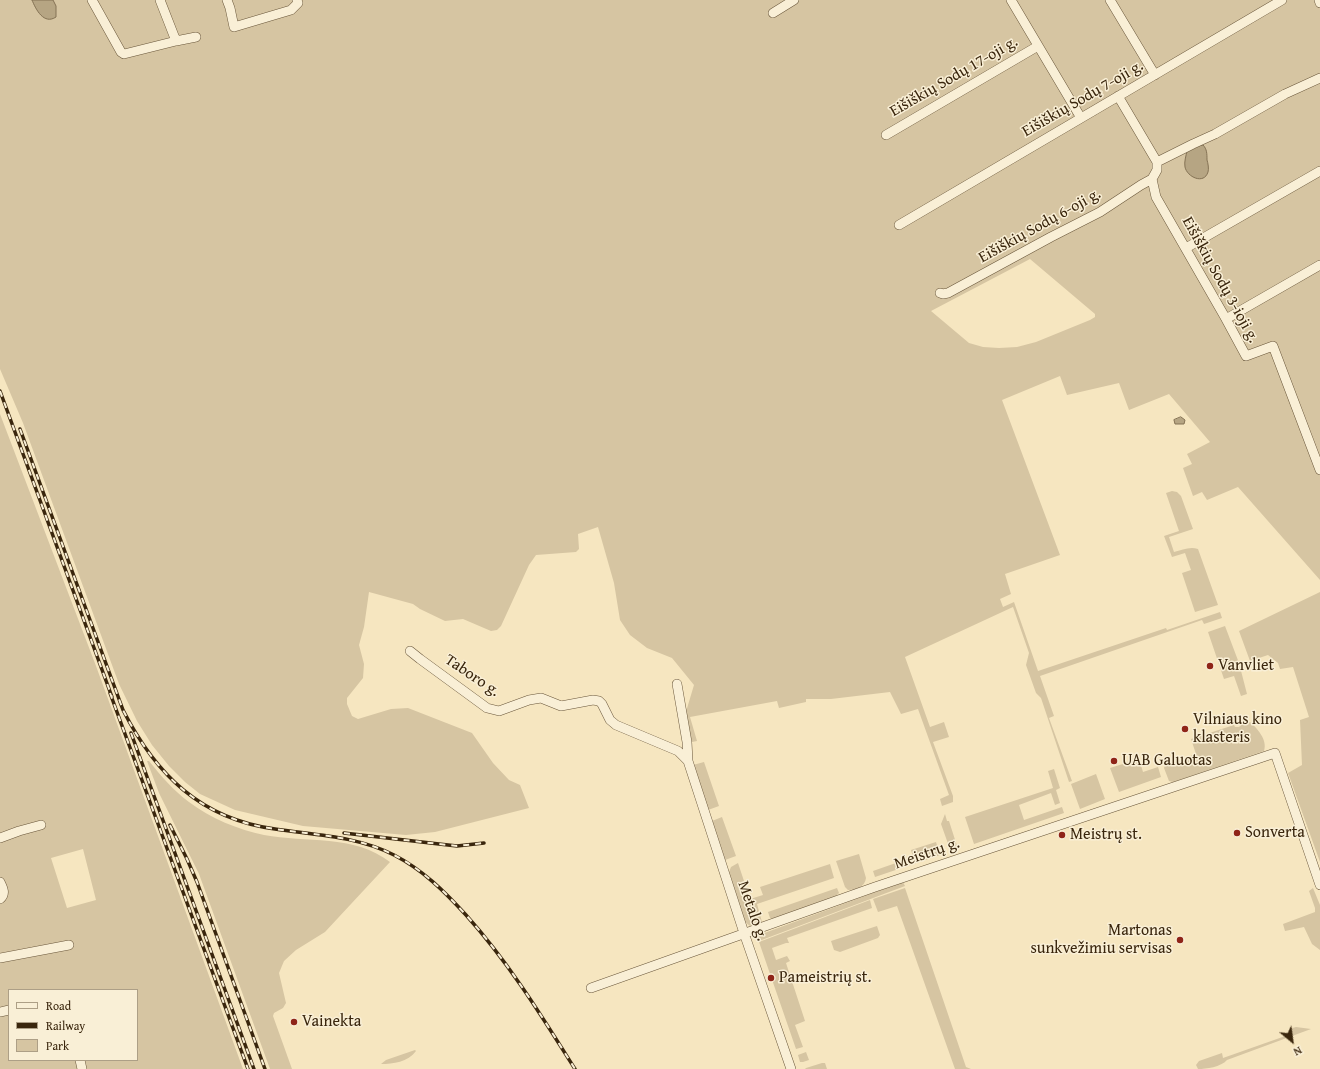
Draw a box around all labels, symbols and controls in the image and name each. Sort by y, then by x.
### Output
street label: Eišiškių Sodų 17-oji g. [887,33,1021,121]
street label: Eišiškių Sodų 7-oji g. [1019,56,1147,142]
street label: Eišiškių Sodų 6-oji g. [976,184,1104,268]
street label: Eišiškių Sodų 3-ioji g. [1177,214,1263,346]
street label: Taboro g. [441,651,503,701]
place label: Vanvliet [1218,656,1274,676]
marker: Vanvliet [1205,661,1215,671]
place label: Vilniaus kino klasteris [1193,710,1282,748]
marker: Vilniaus kino klasteris [1180,724,1190,734]
place label: UAB Galuotas [1122,751,1212,771]
marker: UAB Galuotas [1109,756,1119,766]
place label: Sonverta [1245,823,1305,843]
place label: Meistrų st. [1070,825,1142,845]
marker: Sonverta [1232,828,1242,838]
marker: Meistrų st. [1057,830,1067,840]
street label: Meistrų g. [892,834,962,874]
street label: Metalo g. [733,879,771,943]
place label: Martonas sunkvežimiu servisas [1030,921,1172,959]
marker: Martonas sunkvežimiu servisas [1175,935,1185,945]
place label: Pameistrių st. [779,968,871,988]
marker: Pameistrių st. [766,973,776,983]
legend [8,989,138,1061]
text: Road [46,997,71,1014]
place label: Vainekta [302,1012,361,1032]
text: Railway [46,1017,85,1034]
marker: Vainekta [289,1017,299,1027]
north arrow [1272,1021,1312,1061]
text: Park [46,1037,69,1054]
text: N [1291,1043,1305,1060]

